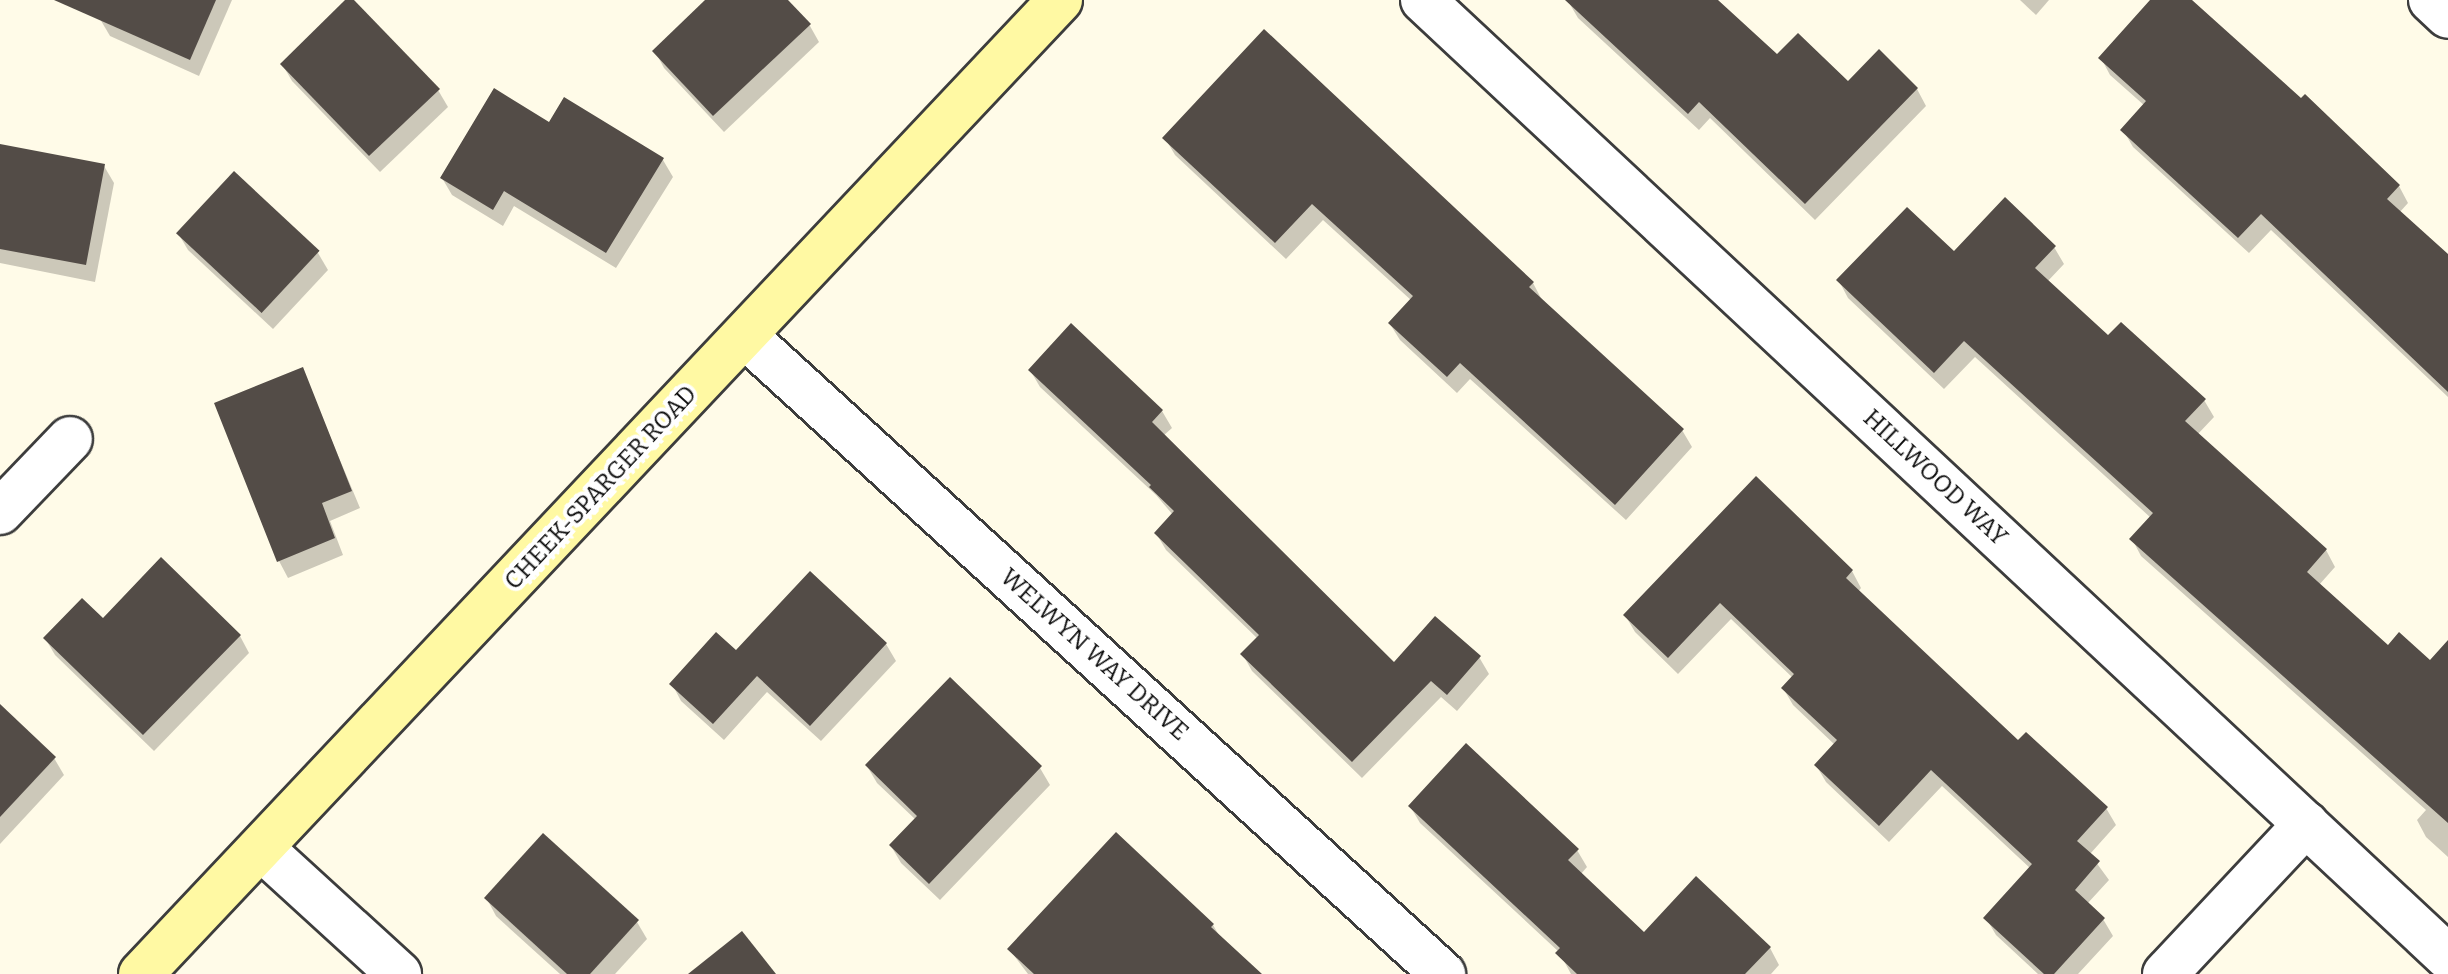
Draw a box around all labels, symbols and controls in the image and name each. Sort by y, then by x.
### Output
street label: CHEEK-SPARGER ROAD [499,380,703,596]
street label: HILLWOOD WAY [1857,404,2013,552]
street label: WELWYN WAY DRIVE [994,563,1194,747]

